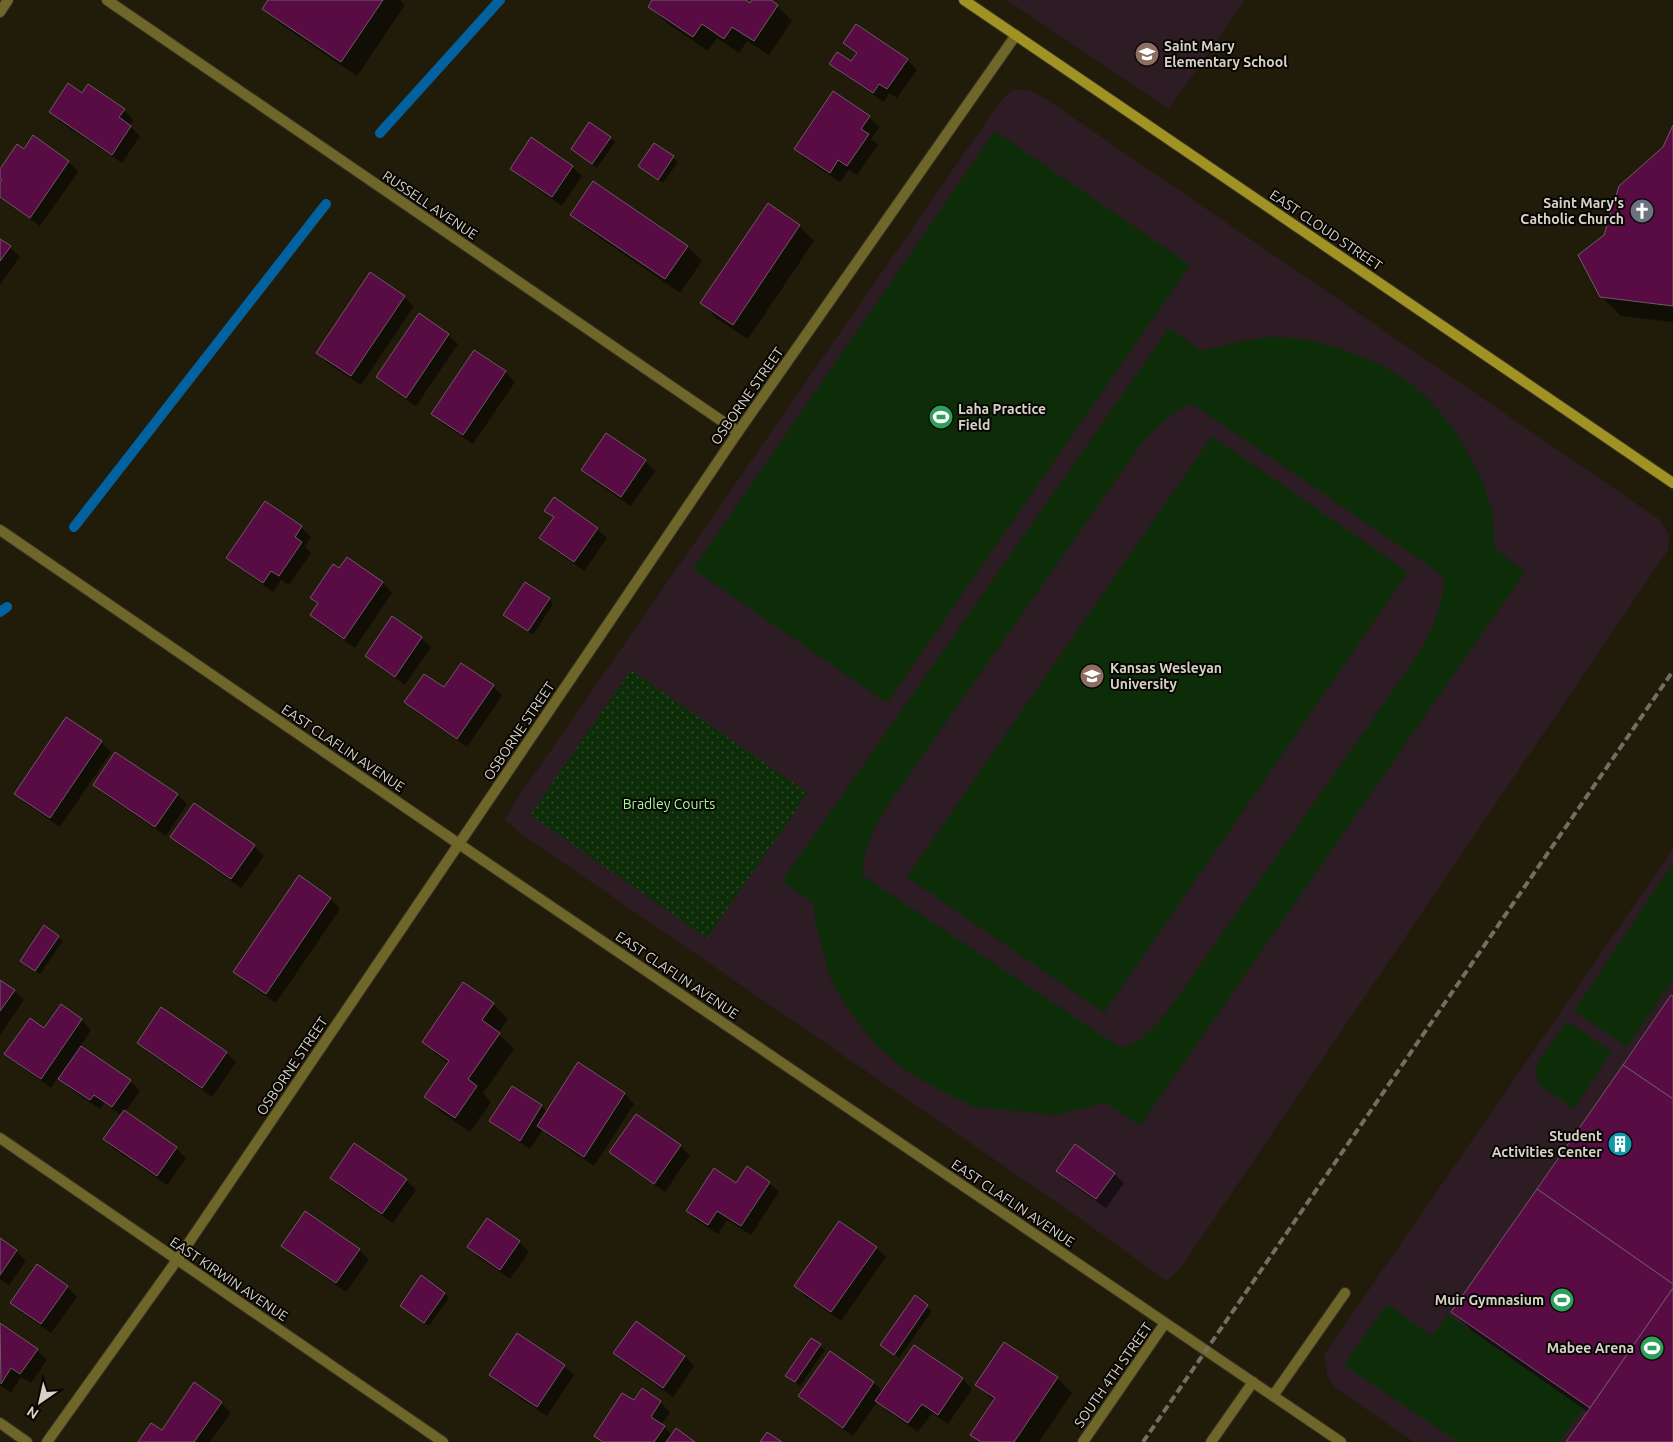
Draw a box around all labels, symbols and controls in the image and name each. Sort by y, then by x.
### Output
place label: Saint Mary Elementary School [1164,38,1287,70]
school or university icon: Saint Mary Elementary School [1134,41,1160,67]
street label: RUSSELL AVENUE [380,167,481,243]
street label: EAST CLOUD STREET [1267,187,1385,274]
place label: Saint Mary's Catholic Church [1520,195,1624,227]
church icon: Saint Mary's Catholic Church [1629,198,1655,224]
street label: OSBORNE STREET [707,344,787,448]
place label: Laha Practice Field [958,401,1046,433]
sports icon: Laha Practice Field [928,404,954,430]
place label: Kansas Wesleyan University [1110,660,1222,692]
school or university icon: Kansas Wesleyan University [1079,663,1105,689]
street label: OSBORNE STREET [480,679,558,783]
street label: EAST CLAFLIN AVENUE [279,701,408,795]
park label: Bradley Courts [623,796,715,812]
street label: EAST CLAFLIN AVENUE [613,928,742,1022]
street label: OSBORNE STREET [253,1014,331,1118]
place label: Student Activities Center [1492,1128,1602,1160]
building icon: Student Activities Center [1607,1131,1633,1157]
street label: EAST CLAFLIN AVENUE [949,1156,1078,1250]
street label: EAST KIRWIN AVENUE [167,1234,291,1325]
sports icon: Muir Gymnasium [1549,1287,1575,1313]
place label: Muir Gymnasium [1435,1292,1544,1308]
street label: SOUTH 4TH STREET [1071,1319,1155,1431]
sports icon: Mabee Arena [1639,1335,1665,1361]
place label: Mabee Arena [1547,1340,1634,1356]
north arrow [15,1377,65,1427]
text: N [24,1403,42,1422]

